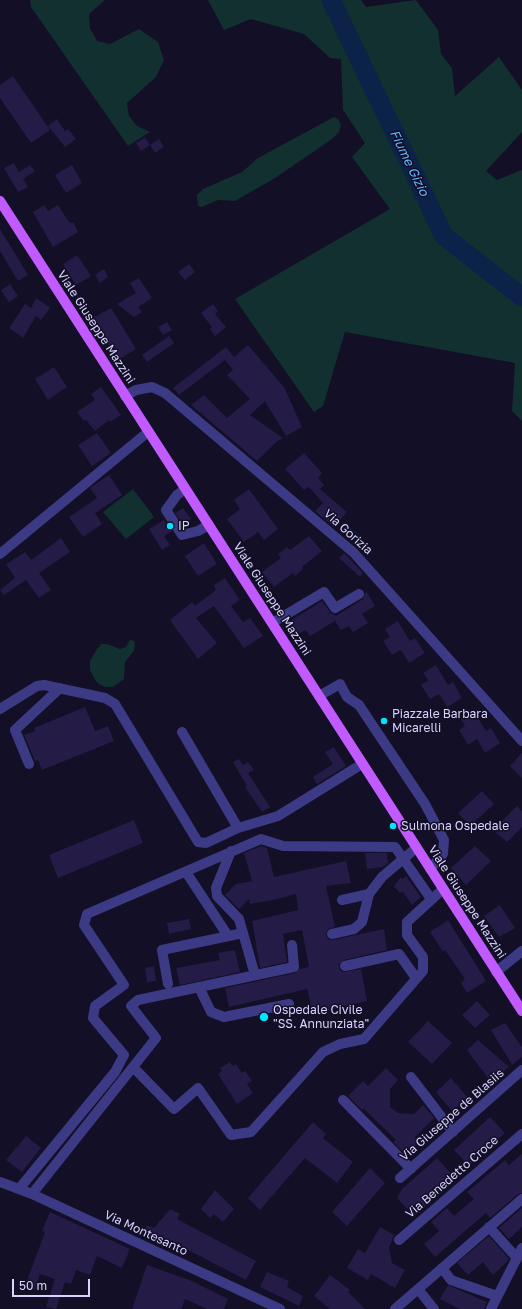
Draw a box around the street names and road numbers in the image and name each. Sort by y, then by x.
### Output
street label: Viale Giuseppe Mazzini [54,268,138,386]
street label: Via Gorizia [321,506,375,558]
street label: Viale Giuseppe Mazzini [230,540,314,658]
street label: Viale Giuseppe Mazzini [425,843,509,961]
street label: Via Giuseppe de Blasiis [397,1066,507,1164]
street label: Via Benedetto Croce [403,1133,501,1221]
street label: Via Montesanto [102,1207,190,1259]

